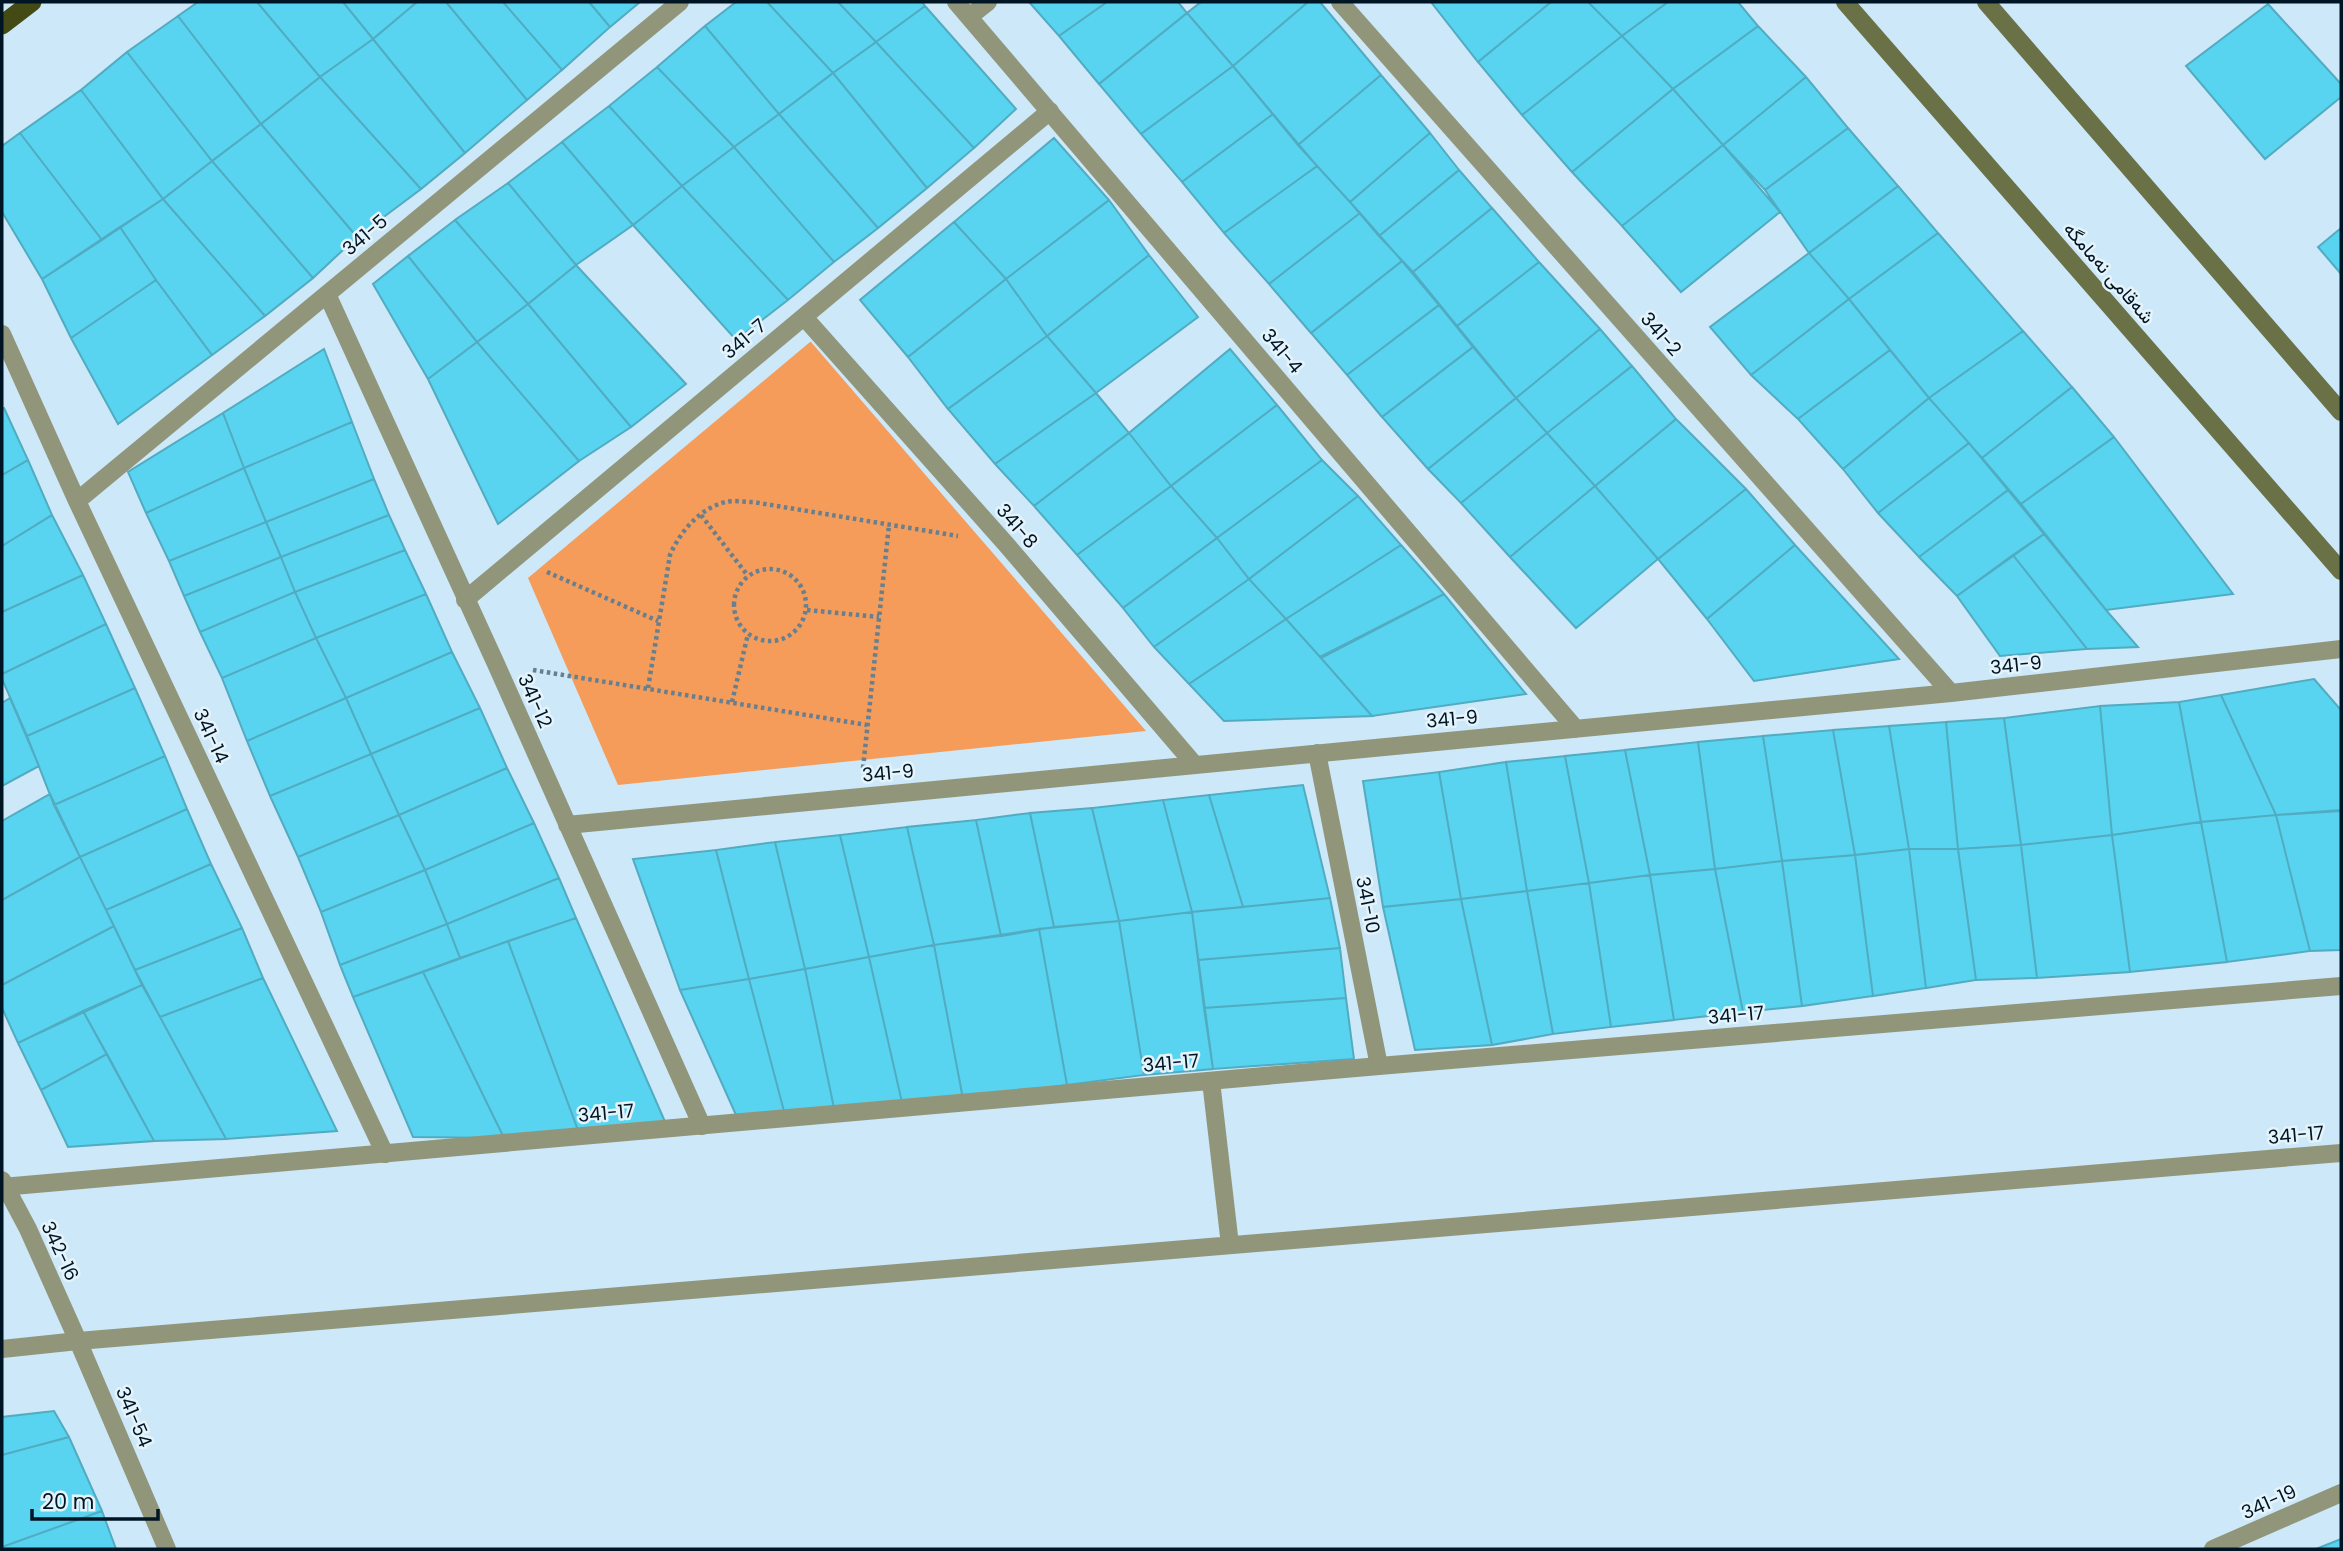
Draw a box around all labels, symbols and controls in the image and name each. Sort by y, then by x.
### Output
street label: 341-5 [337,208,393,262]
street label: شەقامی نەمامگە [2057,216,2161,330]
street label: 341-2 [1634,306,1688,362]
street label: 341-7 [716,313,772,365]
street label: 341-4 [1255,323,1309,379]
street label: 341-8 [990,498,1044,554]
street label: 341-9 [1989,649,2043,681]
street label: 341-12 [511,670,559,732]
street label: 341-9 [1425,703,1479,735]
street label: 341-14 [187,704,235,768]
street label: 341-9 [861,757,915,789]
street label: 341-10 [1349,874,1387,936]
street label: 341-17 [1707,999,1765,1031]
street label: 341-17 [1142,1047,1200,1079]
street label: 341-17 [577,1097,635,1129]
street label: 341-17 [2267,1119,2325,1151]
street label: 342-16 [35,1217,85,1285]
street label: 341-54 [109,1382,159,1452]
scale bar [32,1478,158,1522]
street label: 341-19 [2237,1478,2301,1526]
text: 20 m [42,1487,95,1516]

